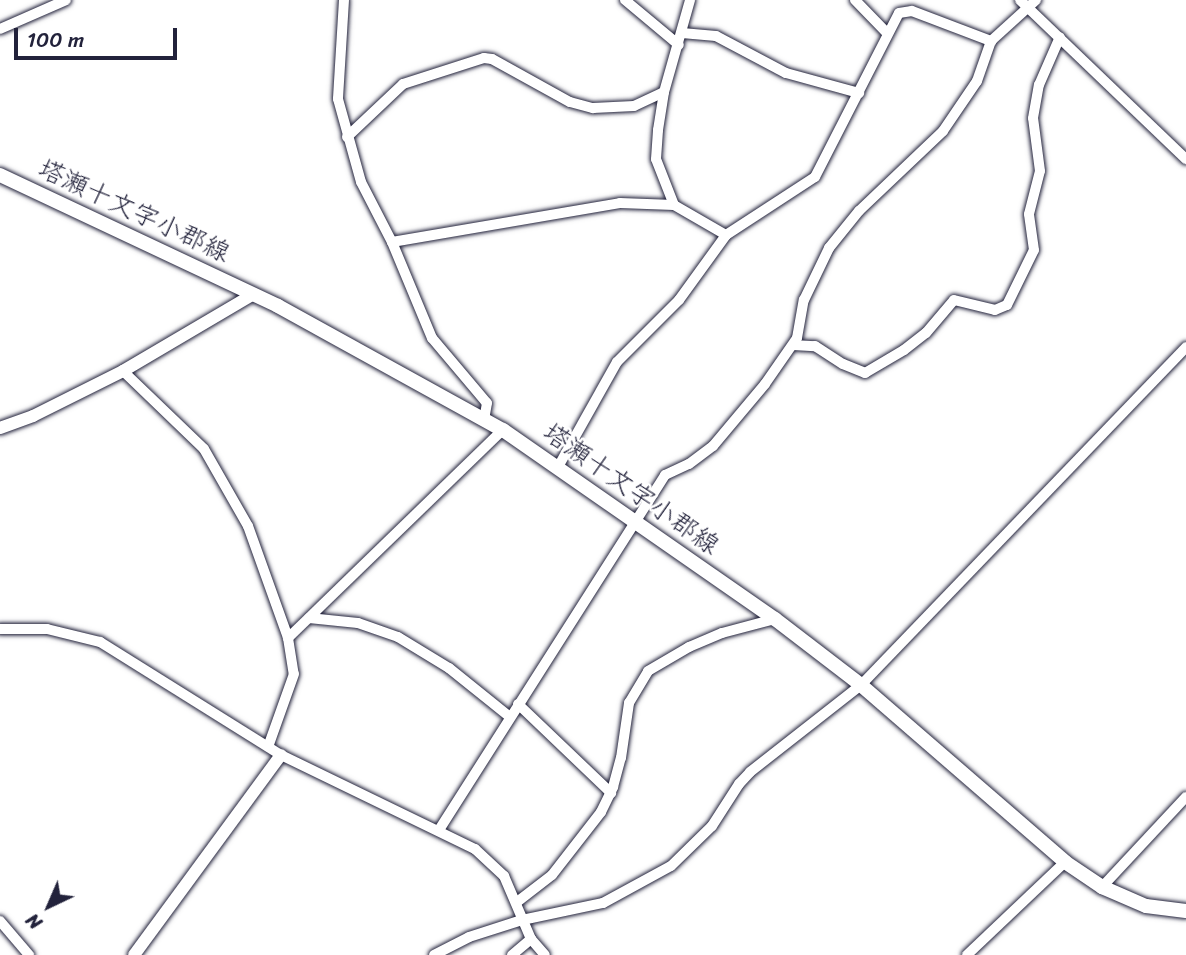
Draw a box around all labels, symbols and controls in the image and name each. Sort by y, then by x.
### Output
scale bar [18,14,180,58]
text: 100 m [27,21,84,59]
street label: 塔瀬十文字小郡線 [33,153,235,269]
street label: 塔瀬十文字小郡線 [537,417,725,561]
north arrow [14,871,84,941]
text: N [18,905,50,938]

